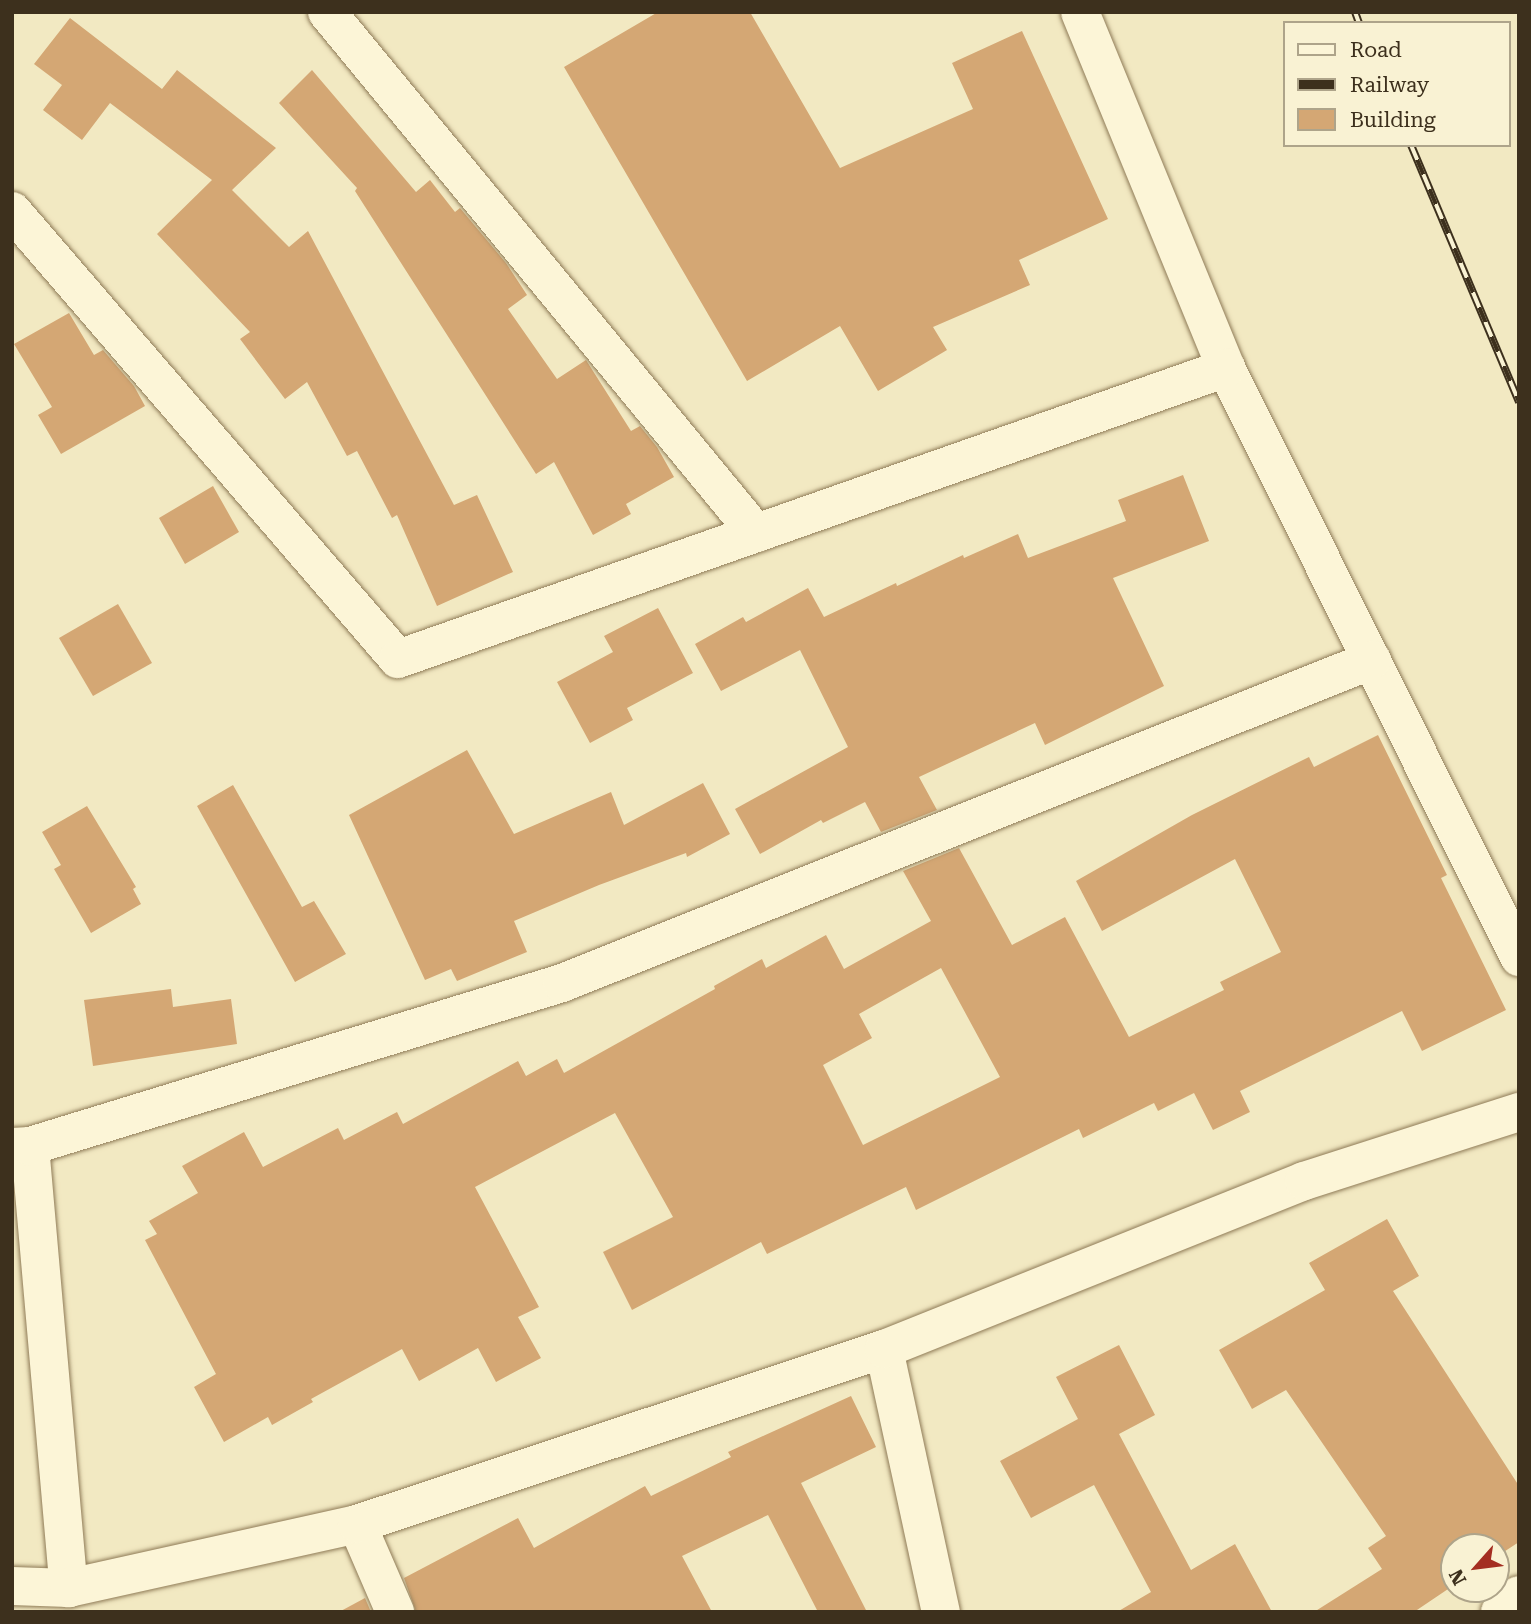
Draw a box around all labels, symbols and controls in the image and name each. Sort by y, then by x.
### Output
legend [1282,21,1510,147]
text: Road [1350,38,1402,62]
text: Railway [1350,73,1429,97]
text: Building [1350,108,1436,132]
north arrow [1440,1533,1510,1603]
text: N [1444,1565,1471,1589]

